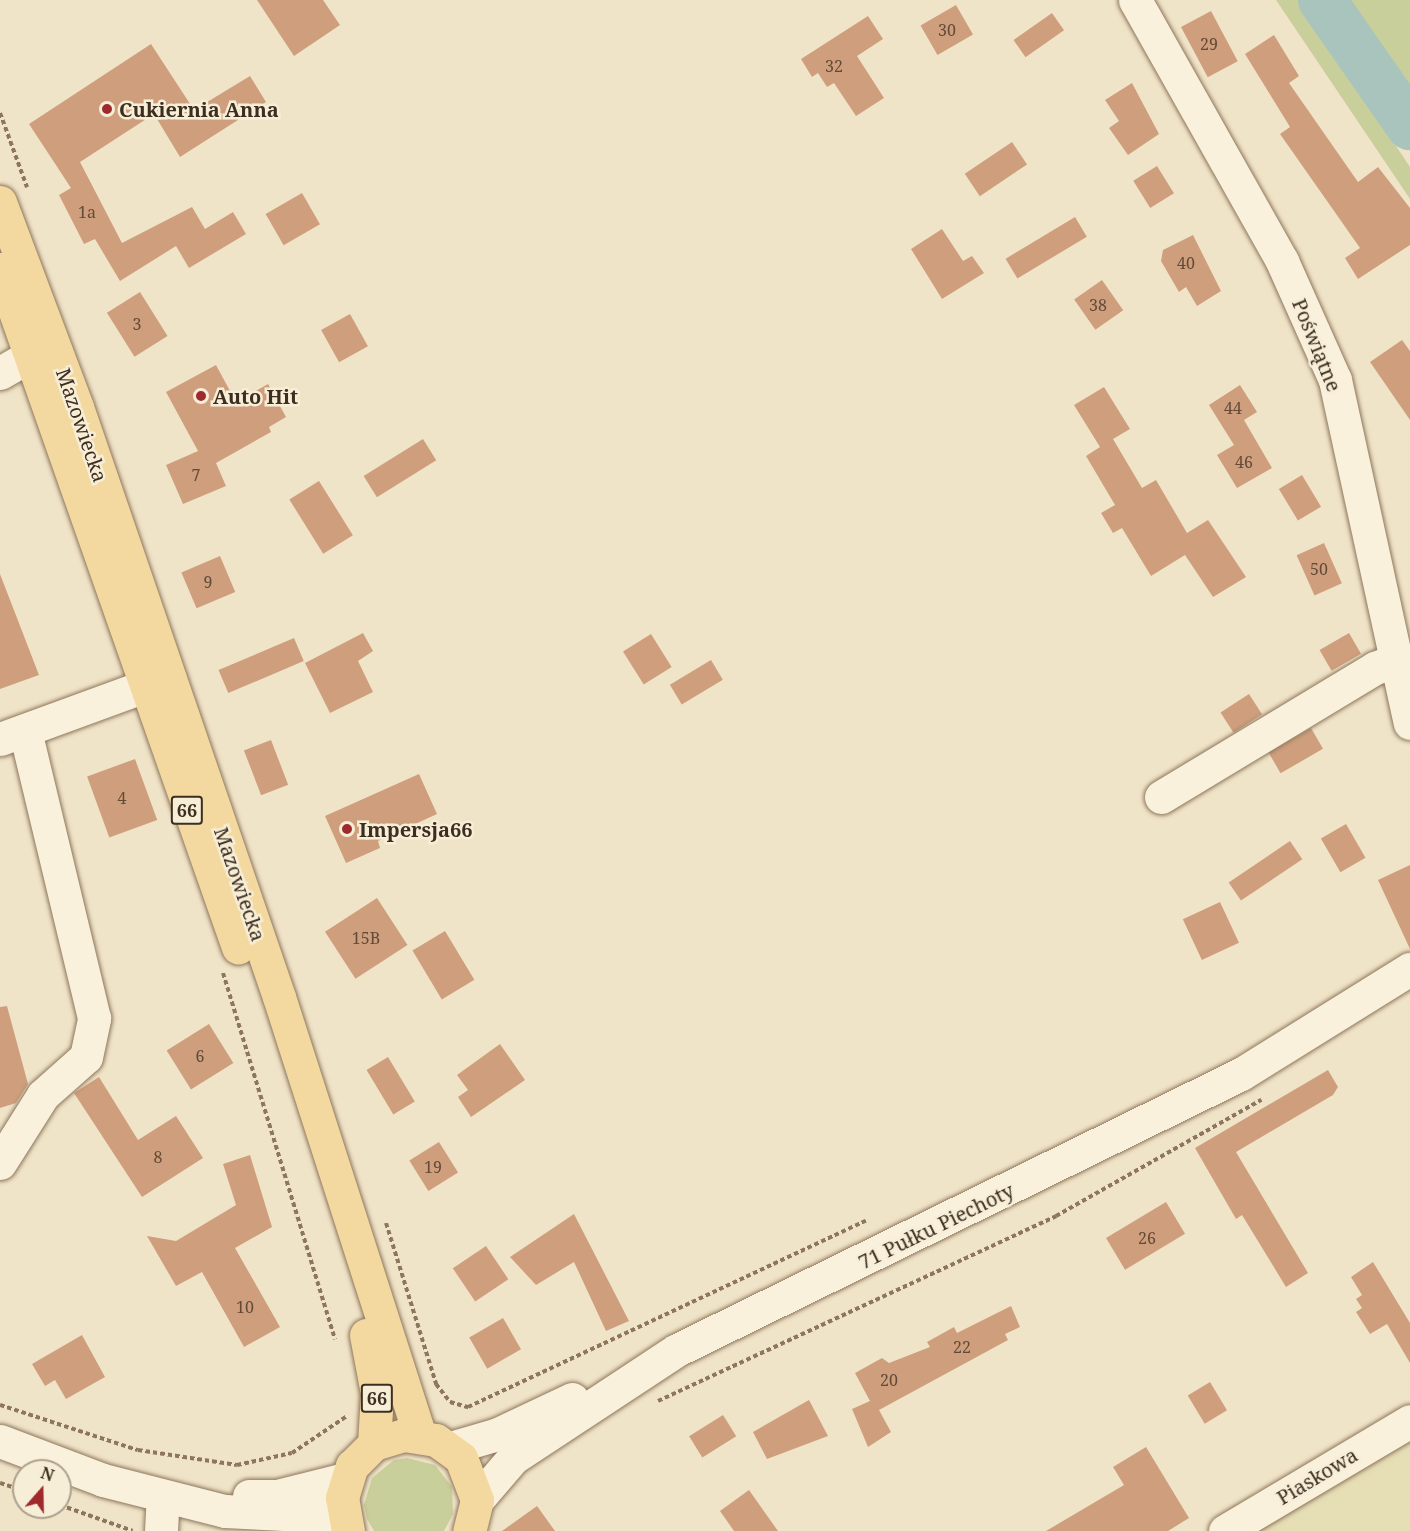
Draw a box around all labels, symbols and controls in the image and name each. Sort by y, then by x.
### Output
house number: 30 [938,20,956,40]
house number: 29 [1200,34,1218,54]
house number: 32 [825,56,843,76]
place label: Cukiernia Anna [119,97,279,121]
marker: Cukiernia Anna [100,102,114,116]
house number: 1a [78,202,96,222]
house number: 40 [1177,253,1195,273]
house number: 38 [1089,295,1107,315]
street label: Poświątne [1287,295,1347,395]
house number: 3 [133,314,141,334]
street label: Mazowiecka [51,365,113,485]
place label: Auto Hit [213,384,298,408]
marker: Auto Hit [194,389,208,403]
house number: 44 [1224,398,1242,418]
house number: 46 [1235,452,1253,472]
house number: 7 [192,465,200,485]
house number: 50 [1310,559,1328,579]
house number: 9 [204,572,212,592]
house number: 4 [118,788,126,808]
road number: 66 [170,795,204,825]
place label: Impersja66 [359,817,473,841]
marker: Impersja66 [340,822,354,836]
street label: Mazowiecka [209,824,271,944]
house number: 15B [352,928,380,948]
house number: 6 [196,1046,204,1066]
house number: 8 [154,1147,162,1167]
house number: 19 [424,1157,442,1177]
street label: 71 Pułku Piechoty [854,1178,1018,1274]
house number: 26 [1138,1228,1156,1248]
house number: 10 [236,1297,254,1317]
house number: 22 [953,1337,971,1357]
house number: 20 [880,1370,898,1390]
road number: 66 [360,1383,394,1413]
street label: Piaskowa [1272,1443,1362,1509]
north arrow [12,1459,72,1519]
text: N [38,1461,57,1486]

